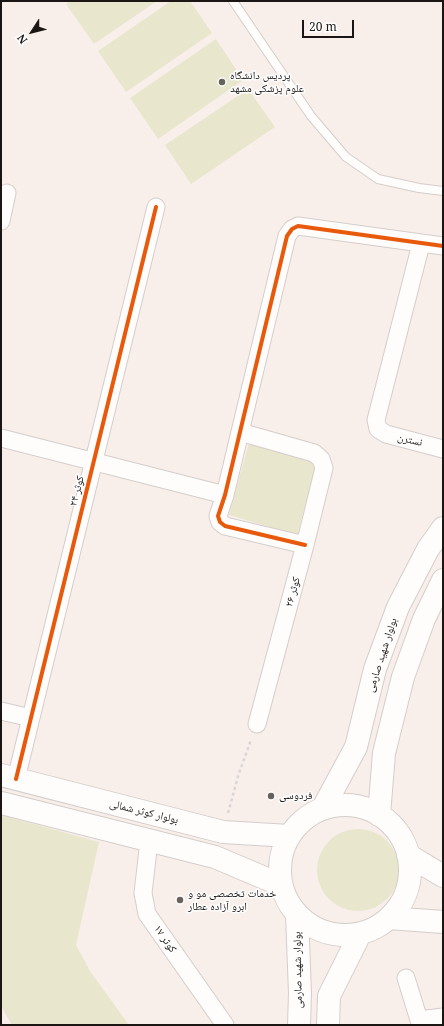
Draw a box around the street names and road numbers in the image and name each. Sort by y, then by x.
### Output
street label: نسترن [396,431,424,449]
street label: کوثر ۲۴ [67,475,87,507]
street label: کوثر ۲۶ [283,575,303,609]
street label: بولوار شهید صارمی [364,616,400,694]
street label: بولوار کوثر شمالی [108,797,180,827]
street label: کوثر ۱۷ [151,923,179,955]
street label: بولوار شهید صارمی [291,931,305,1009]

